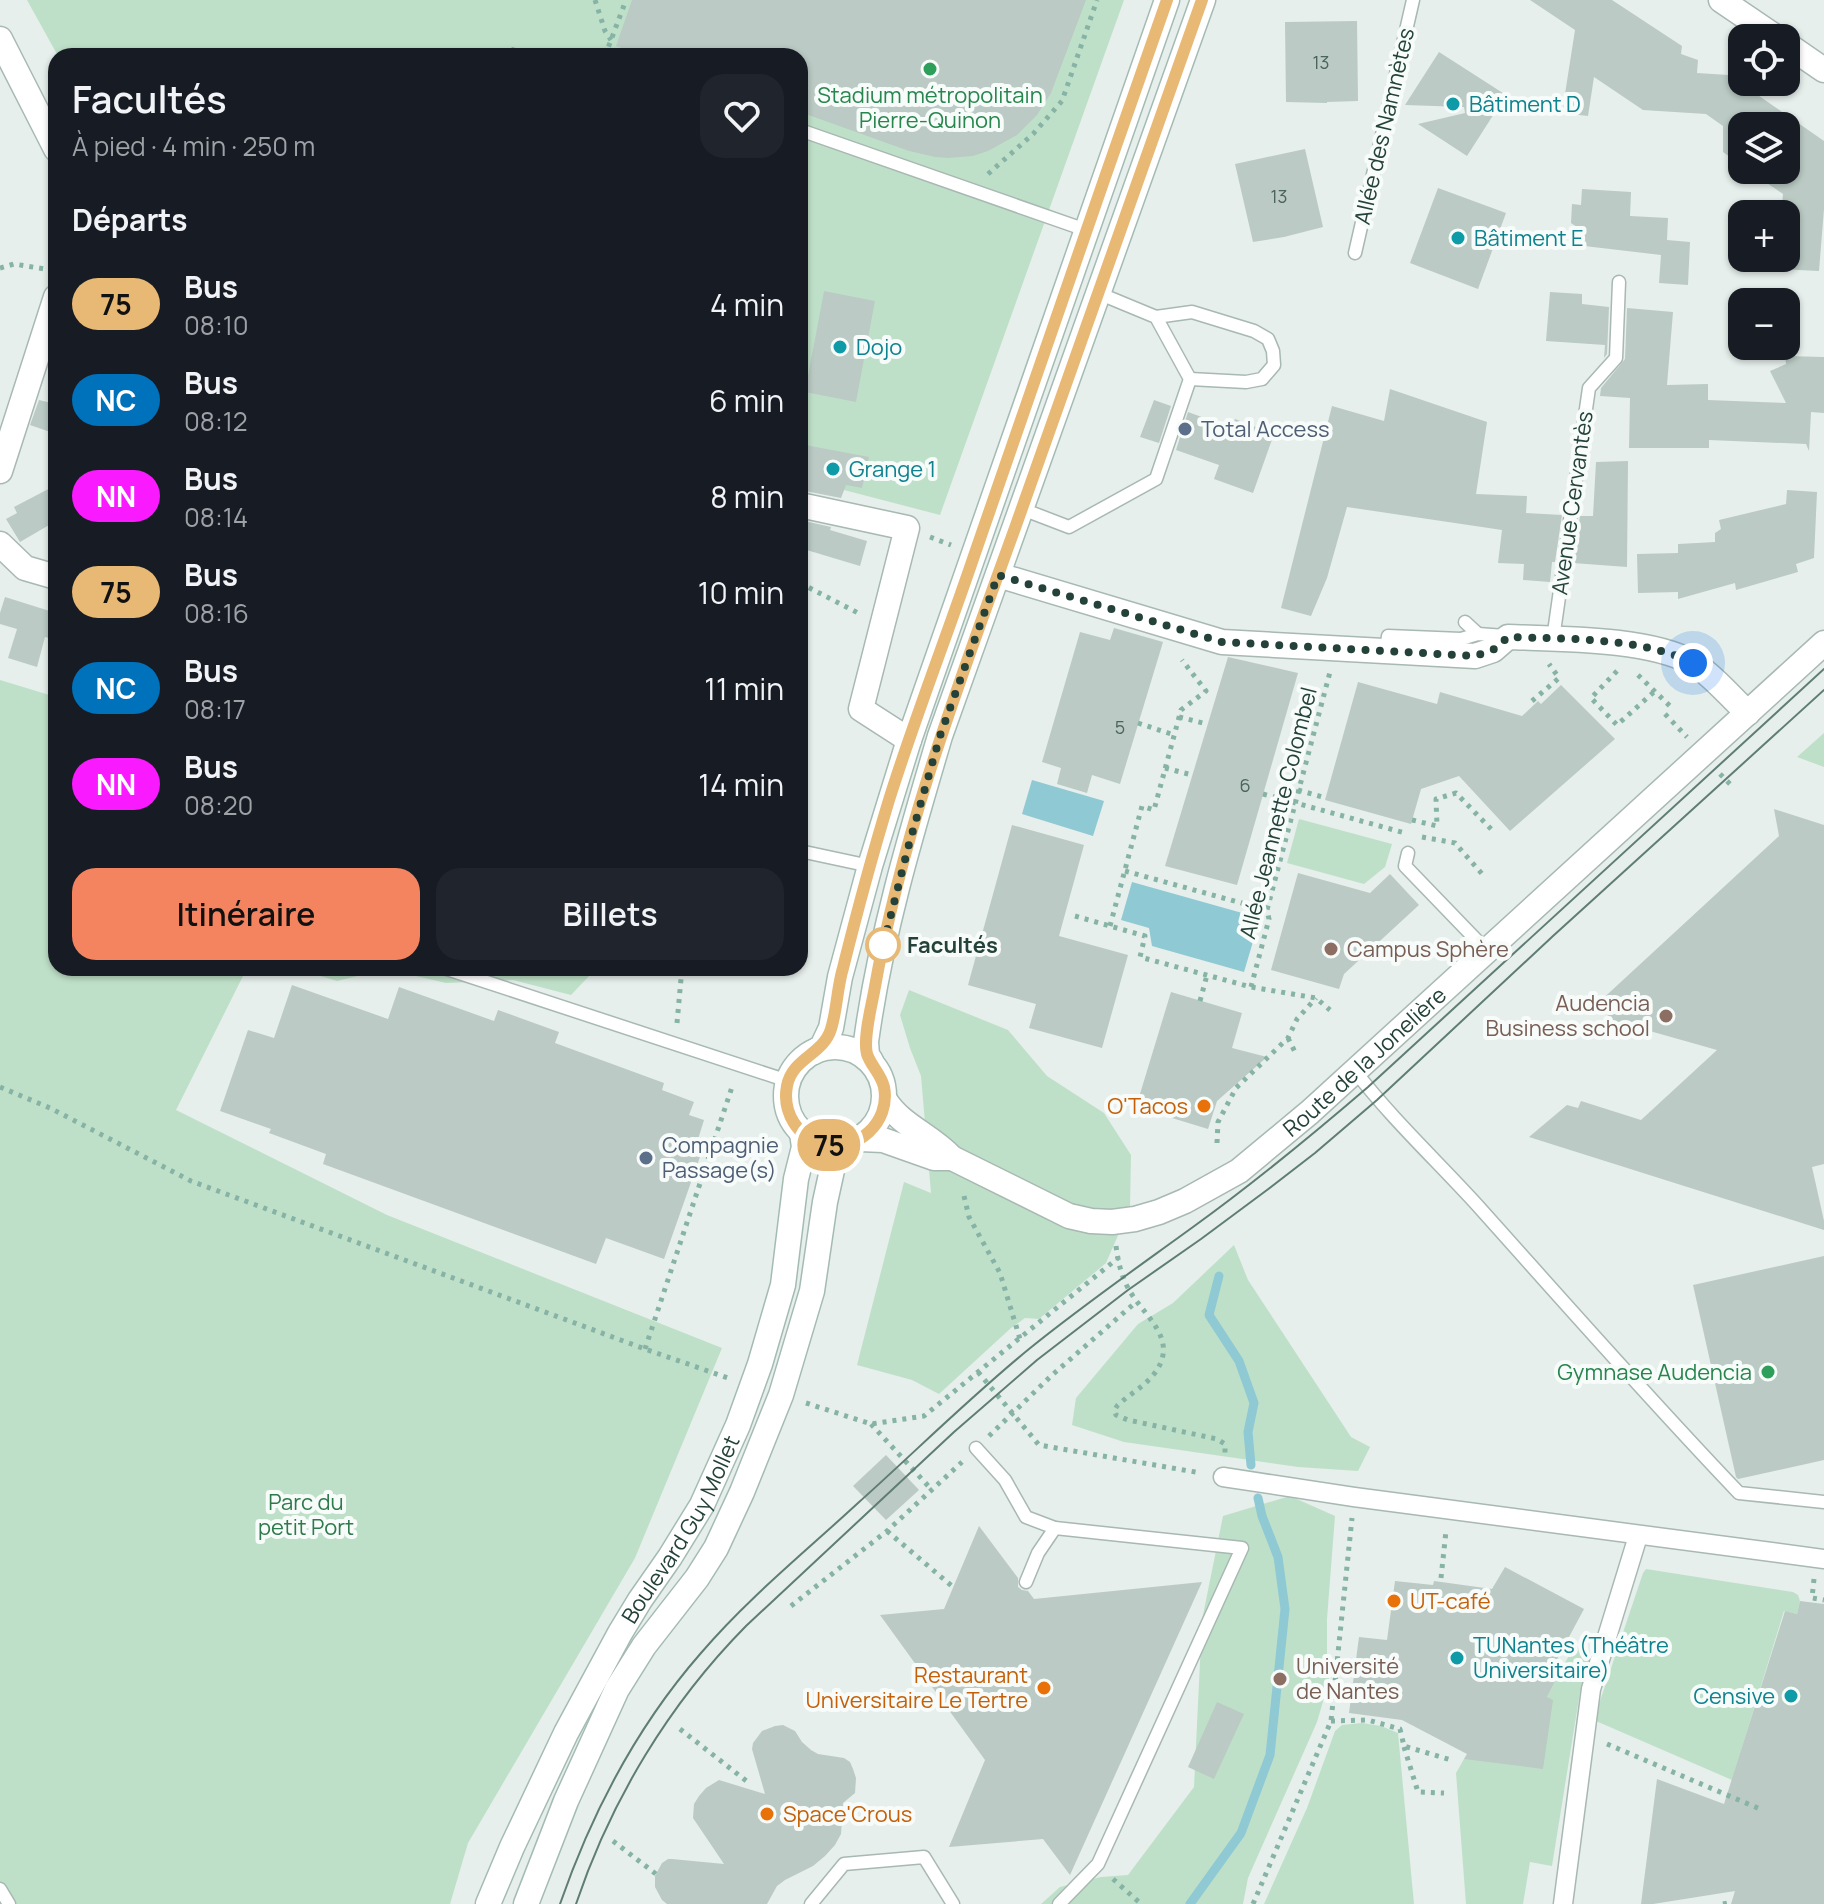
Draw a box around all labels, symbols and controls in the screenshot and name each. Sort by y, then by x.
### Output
map controls [1728,24,1800,360]
button: locate [1728,24,1800,96]
street label: Allée des Namnètes [1347,25,1421,227]
house number: 13 [1313,50,1329,74]
marker: Stadium métropolitain Pierre-Quinon [921,60,939,78]
text: Facultés [72,72,227,124]
button: heart [700,74,784,158]
place label: Stadium métropolitain Pierre-Quinon [817,80,1043,135]
place label: Bâtiment D [1469,89,1581,119]
marker: Bâtiment D [1444,95,1462,113]
button: layers [1728,112,1800,184]
text: À pied · 4 min · 250 m [72,128,315,164]
house number: 13 [1271,184,1287,208]
text: Départs [72,199,188,240]
button: + [1728,200,1800,272]
place label: Bâtiment E [1474,223,1584,253]
marker: Bâtiment E [1449,229,1467,247]
text: Bus [184,266,238,307]
text: 4 min [710,284,784,325]
text: 75 [100,285,132,323]
button: − [1728,288,1800,360]
text: 08:10 [184,307,249,343]
place label: Dojo [856,332,902,362]
marker: Dojo [831,338,849,356]
text: Bus [184,362,238,403]
text: 6 min [709,380,784,421]
text: NC [96,381,136,419]
text: 08:12 [184,403,248,439]
street label: Avenue Cervantès [1544,409,1600,597]
place label: Total Access [1201,414,1330,444]
marker: Total Access [1176,420,1194,438]
place label: Grange 1 [849,454,936,484]
text: Bus [184,458,238,499]
marker: Grange 1 [824,460,842,478]
text: 8 min [710,476,784,517]
text: NN [96,477,136,515]
text: 08:14 [184,499,248,535]
text: Bus [184,554,238,595]
text: 10 min [698,572,784,613]
text: 75 [100,573,132,611]
text: 08:16 [184,595,249,631]
your location [1673,643,1713,683]
text: Bus [184,650,238,691]
text: 11 min [704,668,784,709]
text: NC [96,669,136,707]
street label: Allée Jeannette Colombel [1232,684,1324,942]
text: 08:17 [184,691,246,727]
house number: 5 [1115,715,1125,739]
text: Bus [184,746,238,787]
text: 14 min [698,764,784,805]
text: NN [96,765,136,803]
house number: 6 [1239,773,1251,797]
text: 08:20 [184,787,253,823]
button: Itinéraire [72,868,420,960]
button: Billets [436,868,784,960]
marker: Facultés [866,928,900,962]
place label: Facultés [907,930,998,960]
place label: Campus Sphère [1347,934,1509,964]
marker: Campus Sphère [1322,940,1340,958]
street label: Route de la Jonelière [1277,980,1453,1143]
place label: Audencia Business school [1485,988,1650,1043]
marker: Audencia Business school [1657,1007,1675,1025]
place label: O'Tacos [1107,1091,1188,1121]
marker: O'Tacos [1195,1097,1213,1115]
line badge: 75 [793,1119,865,1171]
text: 75 [813,1126,845,1164]
place label: Compagnie Passage(s) [662,1130,779,1185]
marker: Compagnie Passage(s) [637,1149,655,1167]
place label: Gymnase Audencia [1557,1357,1752,1387]
marker: Gymnase Audencia [1759,1363,1777,1381]
street label: Boulevard Guy Mollet [614,1430,746,1629]
park label: Parc du petit Port [258,1487,354,1542]
place label: UT-café [1410,1586,1491,1616]
marker: UT-café [1385,1592,1403,1610]
place label: TUNantes (Théâtre Universitaire) [1473,1630,1669,1685]
marker: TUNantes (Théâtre Universitaire) [1448,1649,1466,1667]
place label: Université de Nantes [1296,1651,1399,1706]
place label: Restaurant Universitaire Le Tertre [805,1660,1028,1715]
marker: Université de Nantes [1271,1670,1289,1688]
marker: Restaurant Universitaire Le Tertre [1035,1679,1053,1697]
place label: Censive [1693,1681,1775,1711]
marker: Censive [1782,1687,1800,1705]
place label: Space'Crous [783,1799,912,1829]
marker: Space'Crous [758,1805,776,1823]

